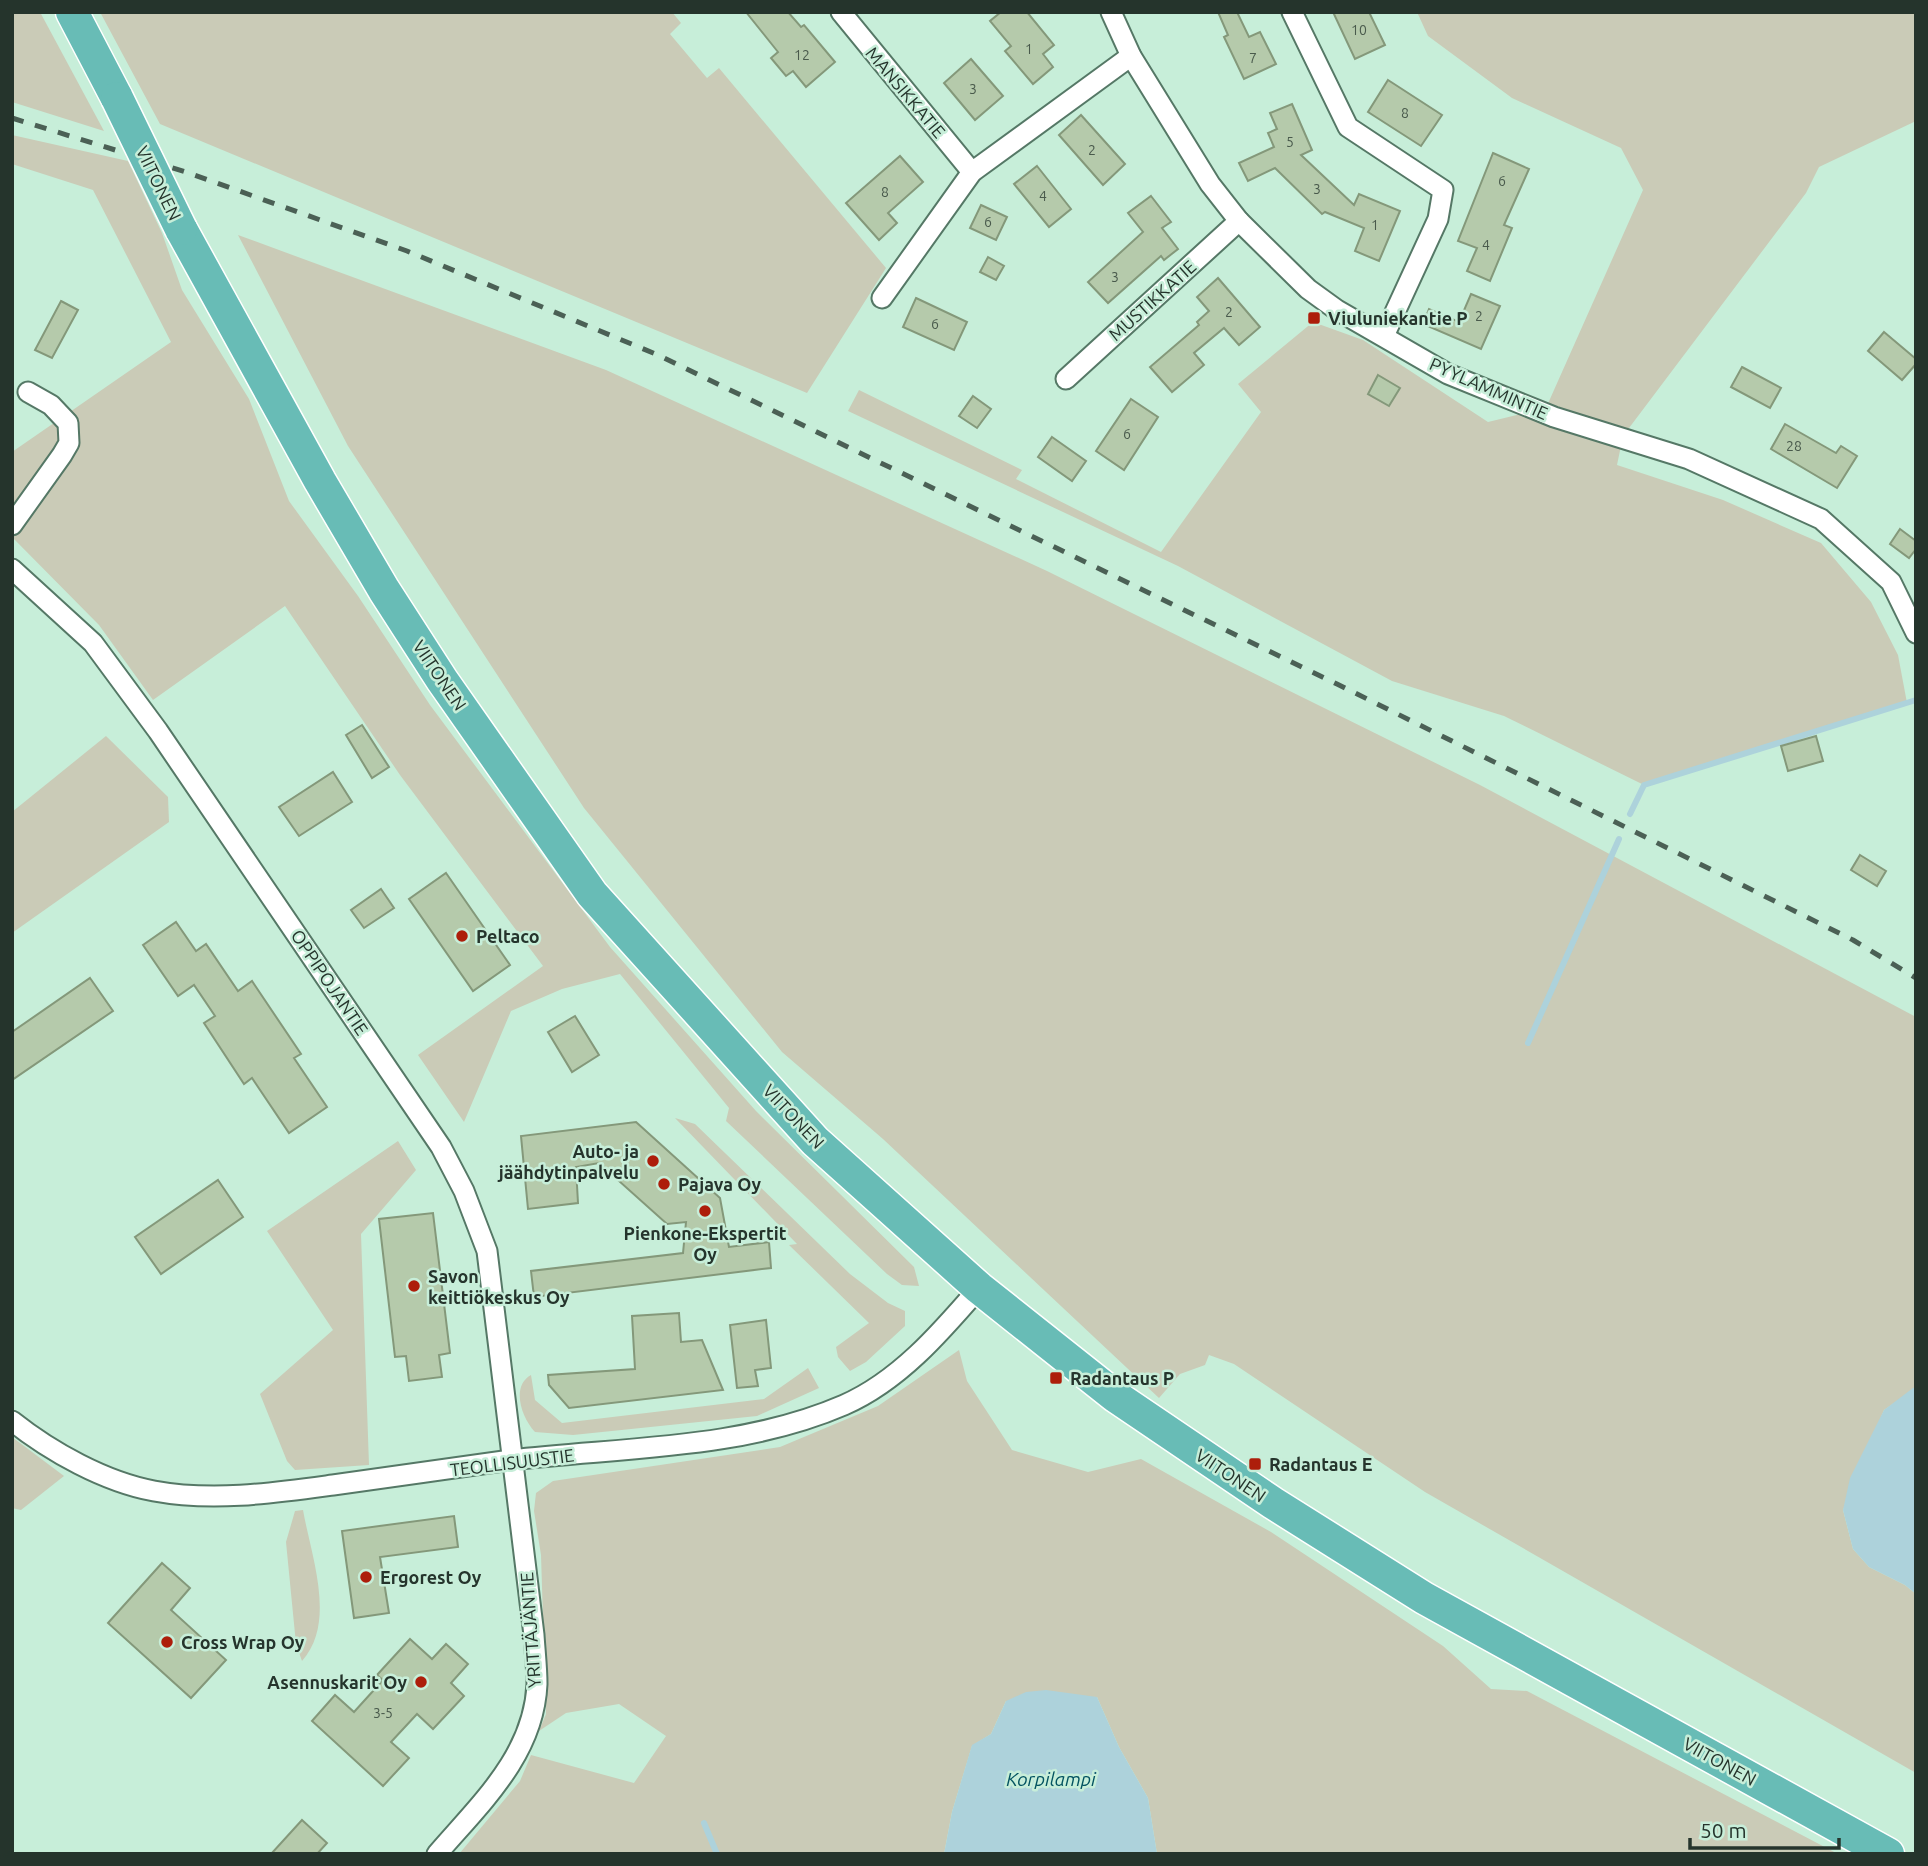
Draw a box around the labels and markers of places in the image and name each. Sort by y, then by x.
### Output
place label: Viuluniekantie P [1328,308,1468,328]
marker: Viuluniekantie P [1306,310,1322,326]
place label: Peltaco [476,926,540,946]
marker: Peltaco [454,928,470,944]
place label: Auto- ja jäähdytinpalvelu [497,1141,639,1182]
marker: Auto- ja jäähdytinpalvelu [645,1153,661,1169]
place label: Pajava Oy [678,1174,761,1194]
marker: Pajava Oy [656,1176,672,1192]
marker: Pienkone-Ekspertit Oy [697,1203,713,1219]
place label: Pienkone-Ekspertit Oy [624,1223,787,1264]
place label: Savon keittiökeskus Oy [428,1266,570,1307]
marker: Savon keittiökeskus Oy [406,1278,422,1294]
place label: Radantaus P [1070,1368,1174,1388]
marker: Radantaus P [1048,1370,1064,1386]
place label: Radantaus E [1269,1454,1373,1474]
marker: Radantaus E [1247,1456,1263,1472]
place label: Ergorest Oy [380,1567,482,1587]
marker: Ergorest Oy [358,1569,374,1585]
place label: Cross Wrap Oy [181,1632,305,1652]
marker: Cross Wrap Oy [159,1634,175,1650]
place label: Asennuskarit Oy [267,1672,407,1692]
marker: Asennuskarit Oy [413,1674,429,1690]

